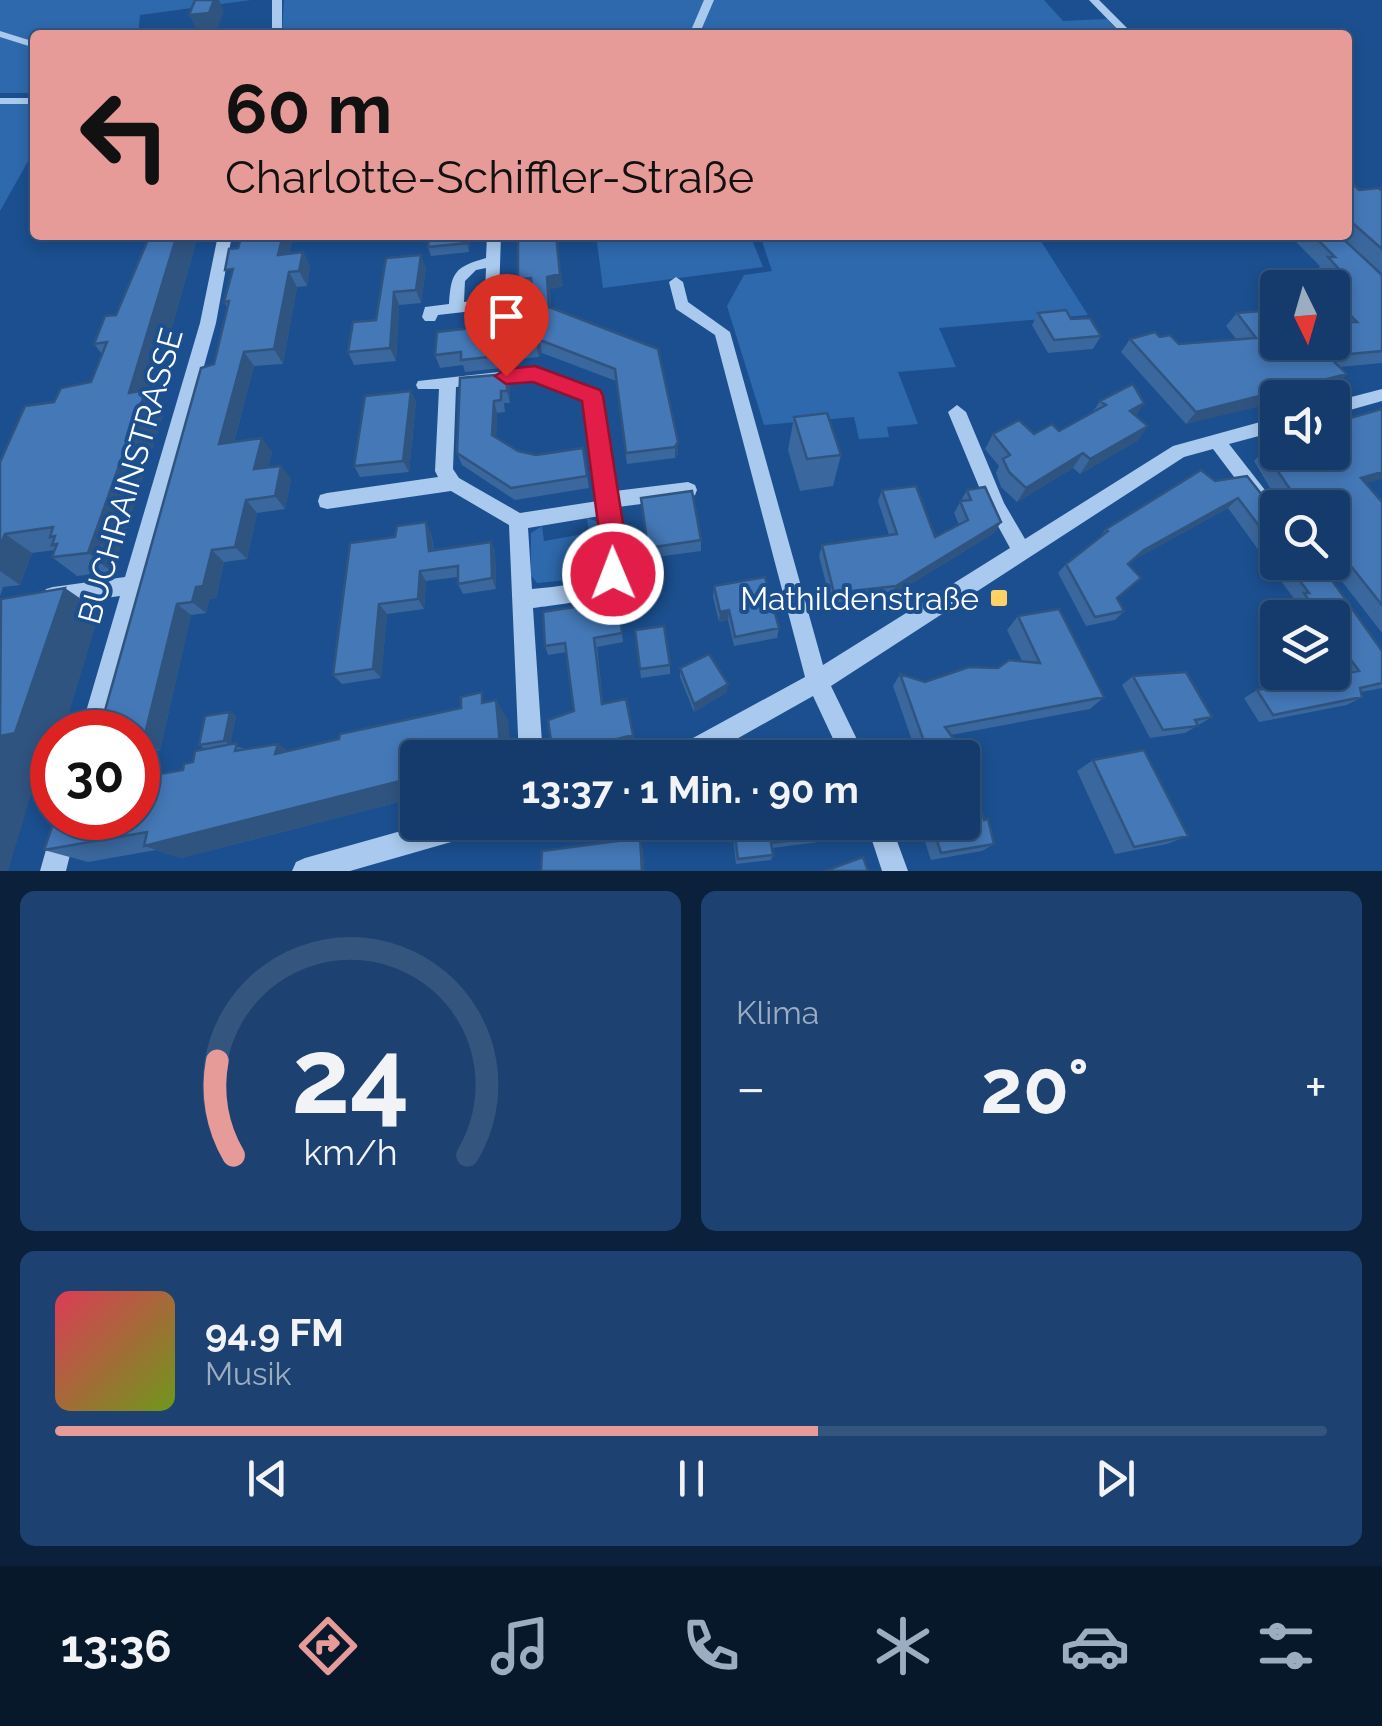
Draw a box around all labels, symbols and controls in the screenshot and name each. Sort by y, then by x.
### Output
text: 60 m [225,67,392,149]
icon: left [60,70,190,200]
text: Charlotte-Schiffler-Straße [225,151,754,204]
north arrow [1260,270,1350,360]
map controls [1260,270,1350,690]
pin [464,274,549,377]
icon: arrive [479,289,534,344]
street label: BUCHRAINSTRASSE [70,324,190,628]
button: sound [1260,380,1350,470]
button: search [1260,490,1350,580]
position arrow [561,522,665,626]
place label: Mathildenstraße [740,580,979,617]
marker: Mathildenstraße [988,587,1010,609]
button: layers [1260,600,1350,690]
speed limit sign: 30 [30,710,160,840]
text: 13:37 · 1 Min. · 90 m [521,767,859,812]
text: Klima [736,994,819,1031]
text: 24 [291,1015,410,1137]
text: 20° [981,1042,1089,1131]
text: − [736,1055,766,1120]
text: + [1304,1055,1327,1120]
text: km/h [303,1131,398,1173]
text: 94.9 FM [205,1310,344,1355]
text: Musik [205,1355,291,1392]
icon: previous [240,1451,295,1506]
icon: pause [664,1451,719,1506]
icon: next [1088,1451,1143,1506]
icon: directions [293,1611,363,1681]
icon: music [485,1611,555,1681]
icon: phone [676,1611,746,1681]
icon: climate [868,1611,938,1681]
icon: car [1060,1611,1130,1681]
icon: filters [1251,1611,1321,1681]
text: 13:36 [61,1620,172,1673]

